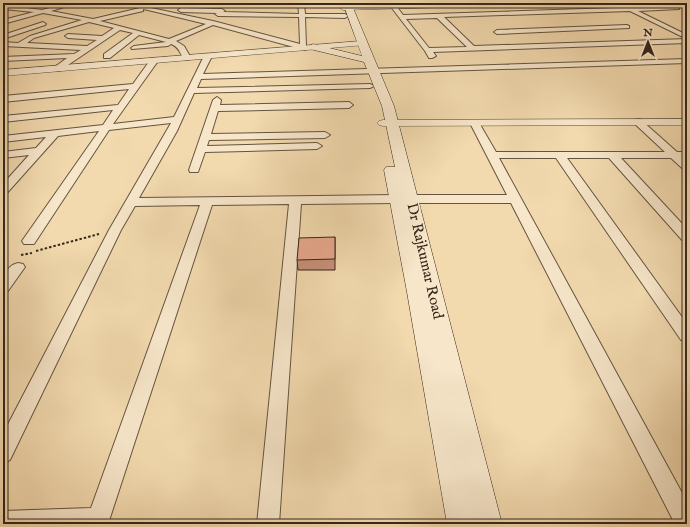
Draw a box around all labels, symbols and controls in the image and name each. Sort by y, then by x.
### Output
north arrow [628,22,668,62]
text: N [642,26,653,40]
street label: Dr Rajkumar Road [402,201,448,322]

